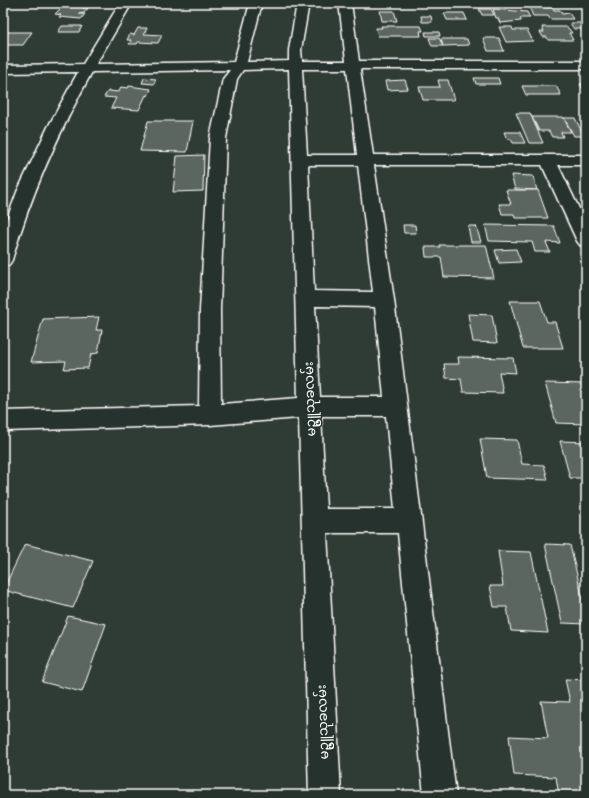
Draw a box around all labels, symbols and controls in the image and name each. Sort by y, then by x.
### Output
street label: မဥ္ဇူသုခလမ်း [300,361,321,437]
street label: မဥ္ဇူသုခလမ်း [313,684,334,760]

